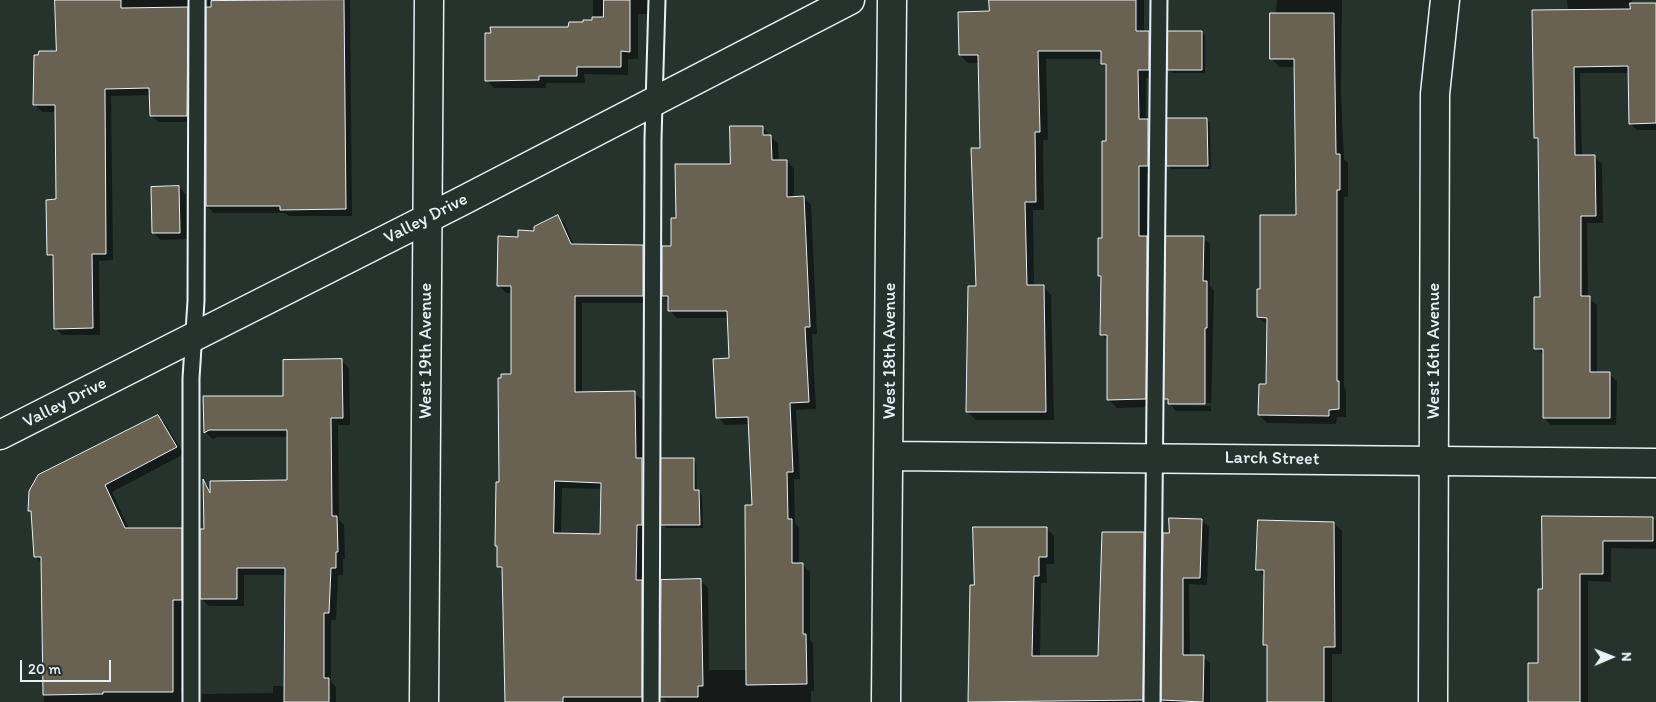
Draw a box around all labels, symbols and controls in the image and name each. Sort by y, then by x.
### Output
street label: Valley Drive [381,189,471,249]
street label: West 19th Avenue [415,283,437,419]
street label: West 18th Avenue [879,283,901,419]
street label: West 16th Avenue [1423,283,1445,419]
street label: Valley Drive [20,373,110,433]
street label: Larch Street [1224,447,1320,471]
north arrow [1586,632,1636,682]
scale bar [22,650,114,682]
text: N [1618,652,1635,662]
text: 20 m [28,660,61,678]

